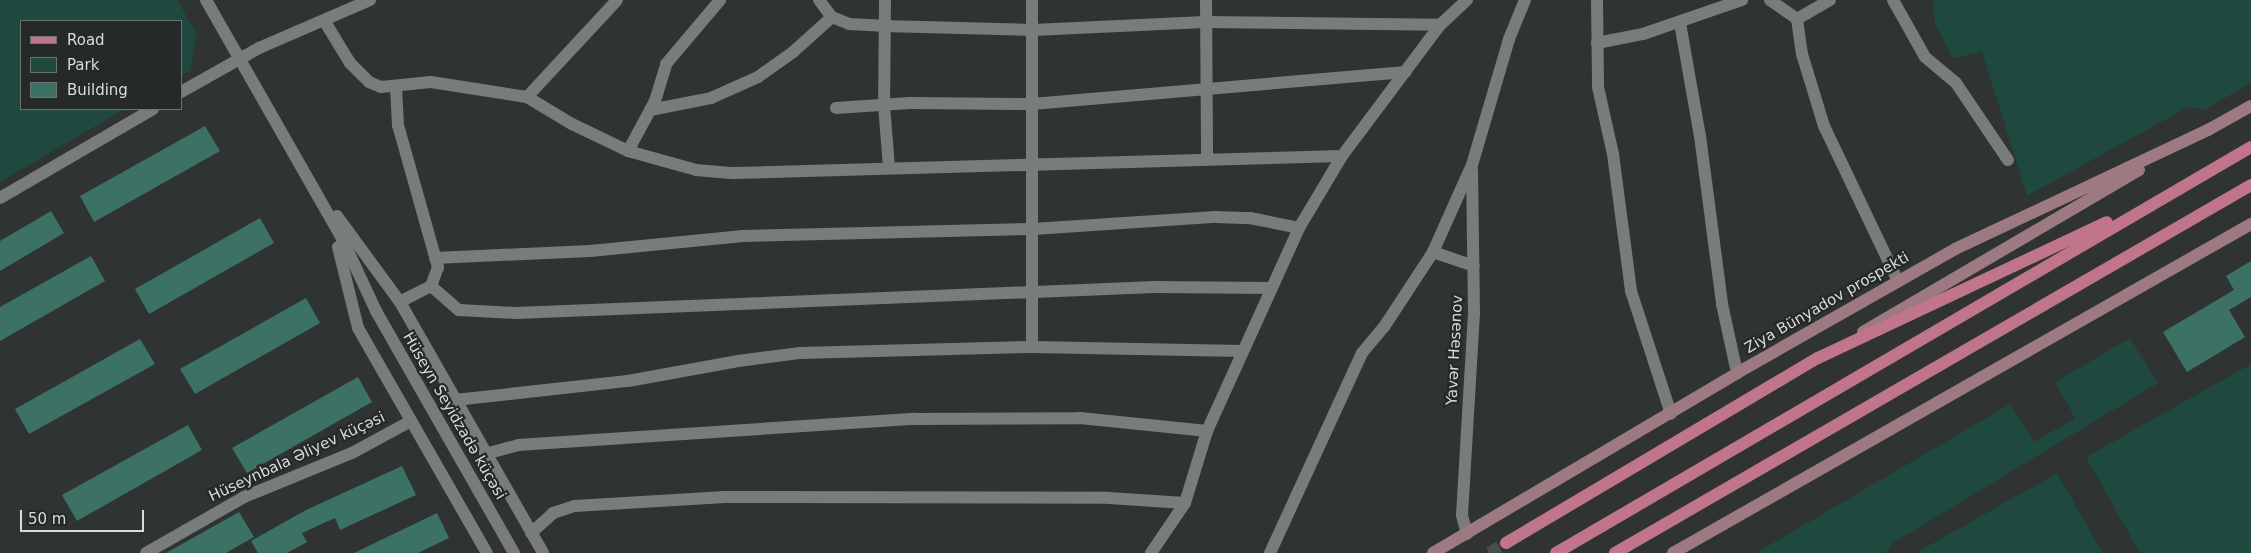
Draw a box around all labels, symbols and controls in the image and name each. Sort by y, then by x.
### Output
legend [20,20,182,110]
text: Road [67,31,105,49]
text: Park [67,56,99,74]
text: Building [67,81,128,99]
street label: Ziya Bünyadov prospekti [1742,248,1912,358]
street label: Yavər Həsənov [1443,294,1467,406]
street label: Hüseyn Seyidzadə küçəsi [399,329,509,503]
street label: Hüseynbala Əliyev küçəsi [206,408,388,506]
scale bar [22,500,146,532]
text: 50 m [28,510,66,528]

